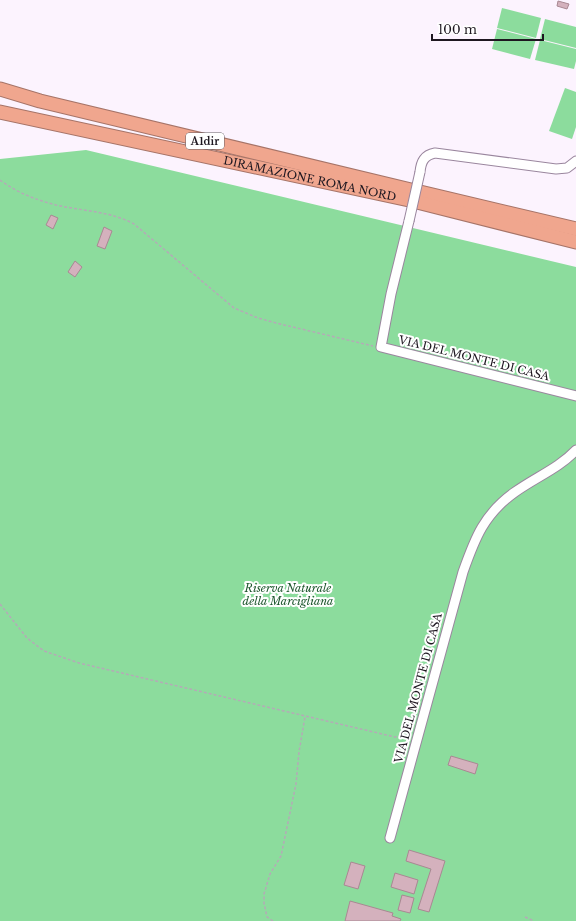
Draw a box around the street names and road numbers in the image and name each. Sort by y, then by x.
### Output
road number: A1dir [186,133,224,149]
street label: DIRAMAZIONE ROMA NORD [222,153,398,204]
street label: VIA DEL MONTE DI CASA [396,332,551,384]
street label: VIA DEL MONTE DI CASA [391,611,445,766]

